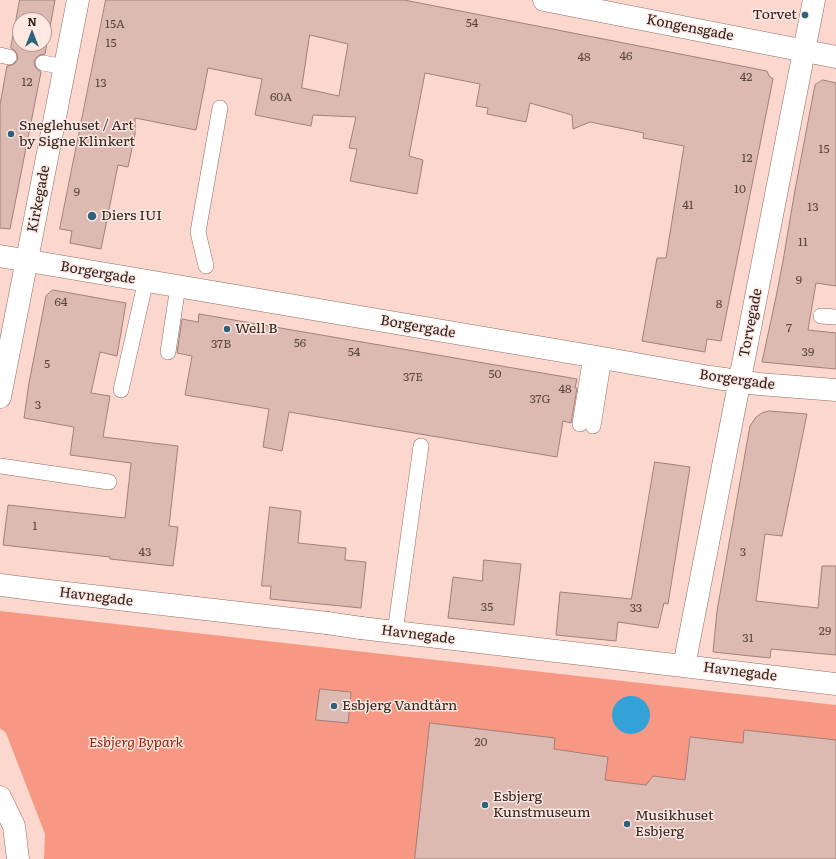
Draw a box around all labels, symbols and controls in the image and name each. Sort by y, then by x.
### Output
place label: Torvet [752,7,797,23]
marker: Torvet [800,10,810,20]
street label: Kongensgade [645,11,735,45]
north arrow [12,12,52,52]
text: N [27,13,37,29]
house number: 54 [466,16,478,30]
house number: 15A [105,17,125,31]
house number: 15 [106,36,116,50]
house number: 46 [619,49,633,63]
house number: 48 [577,50,591,64]
house number: 42 [740,70,752,84]
house number: 12 [22,75,32,89]
house number: 13 [95,76,107,90]
house number: 60A [270,90,292,104]
place label: Sneglehuset / Art by Signe Klinkert [19,118,135,150]
marker: Sneglehuset / Art by Signe Klinkert [6,129,16,139]
house number: 15 [819,142,829,156]
house number: 12 [742,151,752,165]
street label: Kirkegade [24,164,54,234]
house number: 10 [734,182,746,196]
house number: 9 [74,185,80,199]
house number: 41 [682,198,694,212]
house number: 13 [807,200,819,214]
place label: Diers IUI [101,208,162,224]
marker: Diers IUI [86,210,98,222]
house number: 11 [798,235,808,249]
street label: Borgergade [59,258,137,288]
house number: 9 [796,273,802,287]
street label: Torvegade [736,287,766,359]
house number: 64 [54,295,68,309]
house number: 8 [716,297,722,311]
street label: Borgergade [379,312,457,342]
place label: Well B [235,321,278,337]
house number: 7 [786,321,792,335]
marker: Well B [222,324,232,334]
house number: 56 [294,336,306,350]
house number: 37B [211,337,231,351]
house number: 54 [348,345,360,359]
house number: 39 [802,345,814,359]
house number: 5 [44,357,50,371]
street label: Borgergade [698,366,776,394]
house number: 50 [488,367,502,381]
house number: 37E [403,370,423,384]
house number: 48 [558,382,572,396]
house number: 37G [529,392,551,406]
house number: 3 [35,398,41,412]
house number: 1 [33,519,37,533]
house number: 43 [138,545,152,559]
house number: 3 [740,545,746,559]
street label: Havnegade [58,584,134,610]
house number: 35 [481,600,493,614]
house number: 33 [630,601,642,615]
street label: Havnegade [380,622,456,648]
house number: 29 [819,624,831,638]
house number: 31 [742,631,754,645]
street label: Havnegade [702,659,778,685]
place label: Esbjerg Vandtårn [342,698,457,714]
marker: Esbjerg Vandtårn [329,701,339,711]
park label: Esbjerg Bypark [89,735,183,751]
house number: 20 [474,735,488,749]
place label: Esbjerg Kunstmuseum [493,789,591,822]
marker: Esbjerg Kunstmuseum [480,800,490,810]
place label: Musikhuset Esbjerg [635,808,714,840]
marker: Musikhuset Esbjerg [622,819,632,829]

